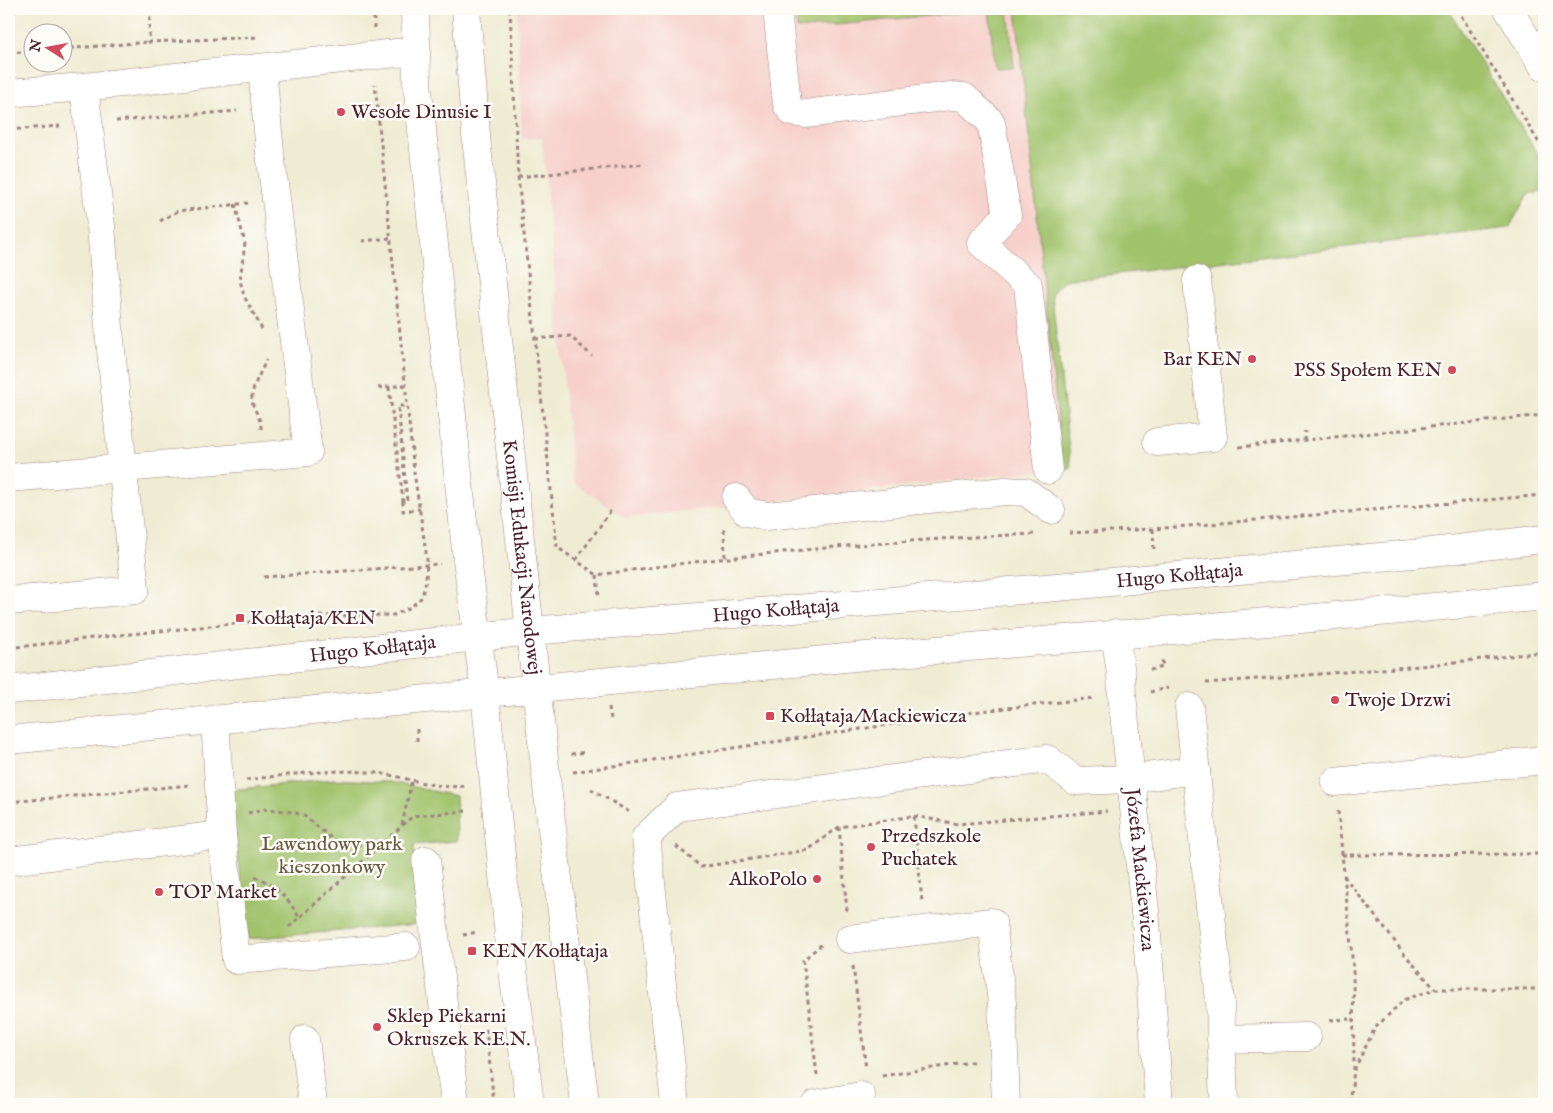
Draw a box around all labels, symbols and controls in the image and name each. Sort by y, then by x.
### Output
north arrow [22,22,72,72]
text: N [26,38,46,54]
place label: Wesołe Dinusie I [351,100,492,125]
marker: Wesołe Dinusie I [335,106,347,118]
place label: Bar KEN [1163,347,1242,372]
marker: Bar KEN [1246,353,1258,365]
place label: PSS Społem KEN [1294,358,1442,383]
marker: PSS Społem KEN [1446,364,1458,376]
street label: Komisji Edukacji Narodowej [497,438,547,676]
street label: Hugo Kołłątaja [1115,557,1244,594]
street label: Hugo Kołłątaja [712,593,840,628]
place label: Kołłątaja/KEN [250,606,376,631]
marker: Kołłątaja/KEN [234,612,246,624]
street label: Hugo Kołłątaja [308,629,438,668]
place label: Twoje Drzwi [1345,688,1451,713]
marker: Twoje Drzwi [1329,694,1341,706]
place label: Kołłątaja/Mackiewicza [780,704,967,729]
marker: Kołłątaja/Mackiewicza [764,710,776,722]
street label: Józefa Mackiewicza [1119,785,1161,952]
place label: Przedszkole Puchatek [881,824,981,872]
park label: Lawendowy park kieszonkowy [261,832,403,880]
marker: Przedszkole Puchatek [865,841,877,853]
place label: AlkoPolo [728,867,807,892]
marker: AlkoPolo [811,873,823,885]
place label: TOP Market [169,880,277,905]
marker: TOP Market [153,886,165,898]
place label: KEN/Kołłątaja [482,939,608,964]
marker: KEN/Kołłątaja [466,945,478,957]
place label: Sklep Piekarni Okruszek K.E.N. [387,1004,531,1052]
marker: Sklep Piekarni Okruszek K.E.N. [371,1021,383,1033]

